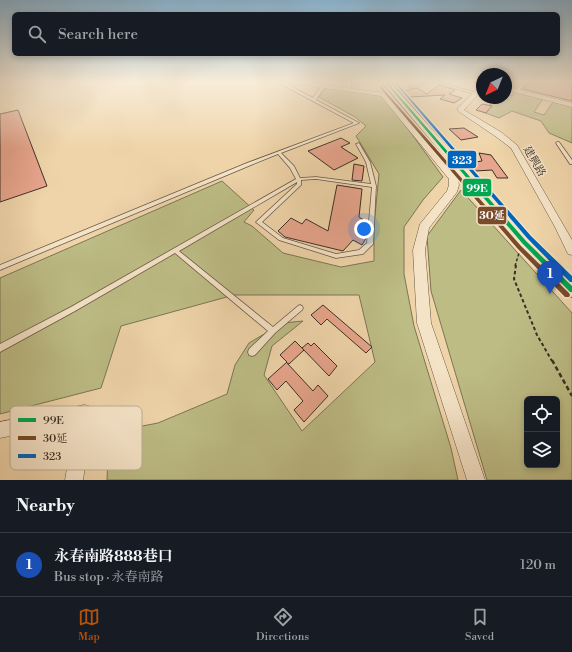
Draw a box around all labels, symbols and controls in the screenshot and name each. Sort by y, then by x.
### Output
search box [12,12,560,56]
icon: search [26,23,48,45]
text: Search here [58,25,138,44]
north arrow [476,68,512,104]
street label: 建興路 [520,144,548,179]
line badge: 323 [447,150,477,169]
text: 323 [452,154,472,168]
line badge: 99E [462,178,492,197]
text: 99E [466,182,488,196]
line badge: 30延 [477,206,507,225]
text: 30延 [479,209,505,223]
your location [354,219,374,239]
pin: 1 [537,261,563,294]
map controls [524,396,560,468]
button: locate [524,396,560,432]
legend [10,406,142,470]
text: 99E [43,414,64,428]
text: 30延 [43,432,67,446]
button: layers [524,432,560,468]
text: 323 [43,450,61,464]
text: Nearby [16,495,75,517]
text: 永春南路888巷口 [54,547,173,566]
text: 1 [26,557,32,573]
text: 120 m [520,557,556,573]
text: Bus stop · 永春南路 [54,569,164,585]
tab: Map [78,606,100,644]
tab: Directions [256,606,309,644]
tab: Saved [465,606,494,644]

